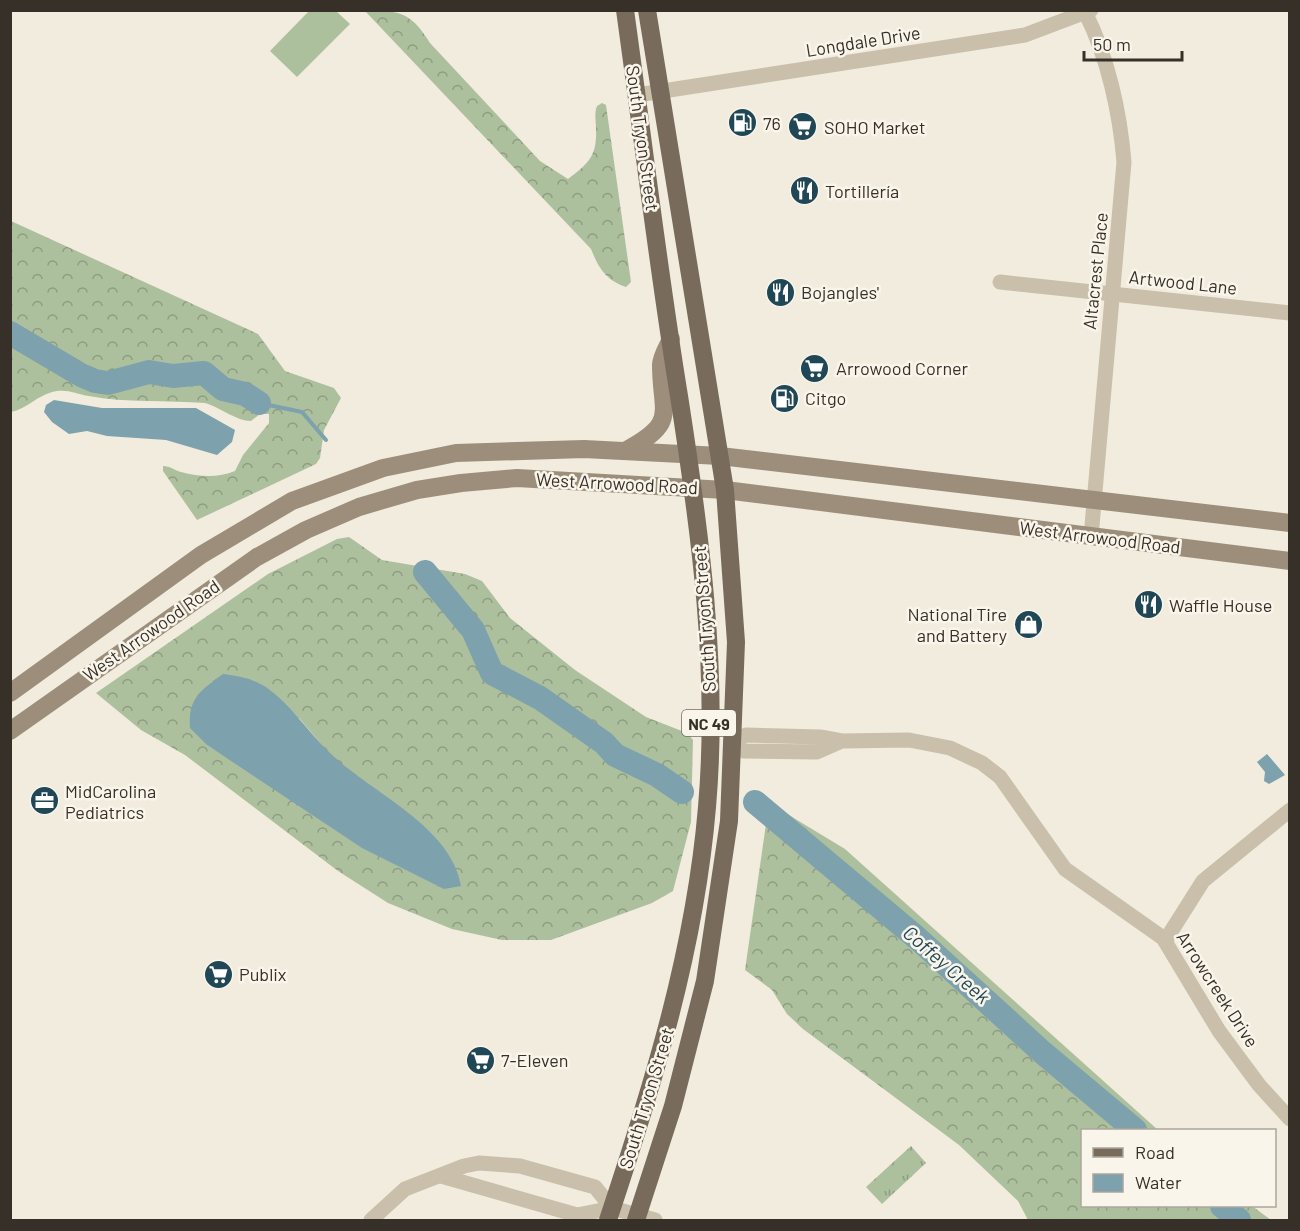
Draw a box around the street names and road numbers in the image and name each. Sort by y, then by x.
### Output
street label: Longdale Drive [804,21,922,61]
street label: South Tryon Street [622,64,664,212]
street label: Altacrest Place [1078,211,1112,331]
street label: Artwood Lane [1128,265,1238,299]
street label: West Arrowood Road [536,468,698,498]
street label: West Arrowood Road [1018,516,1182,558]
street label: South Tryon Street [688,545,720,693]
street label: West Arrowood Road [78,575,224,685]
road number: NC 49 [682,710,736,736]
street label: Arrowcreek Drive [1172,927,1264,1051]
street label: South Tryon Street [614,1025,678,1171]

